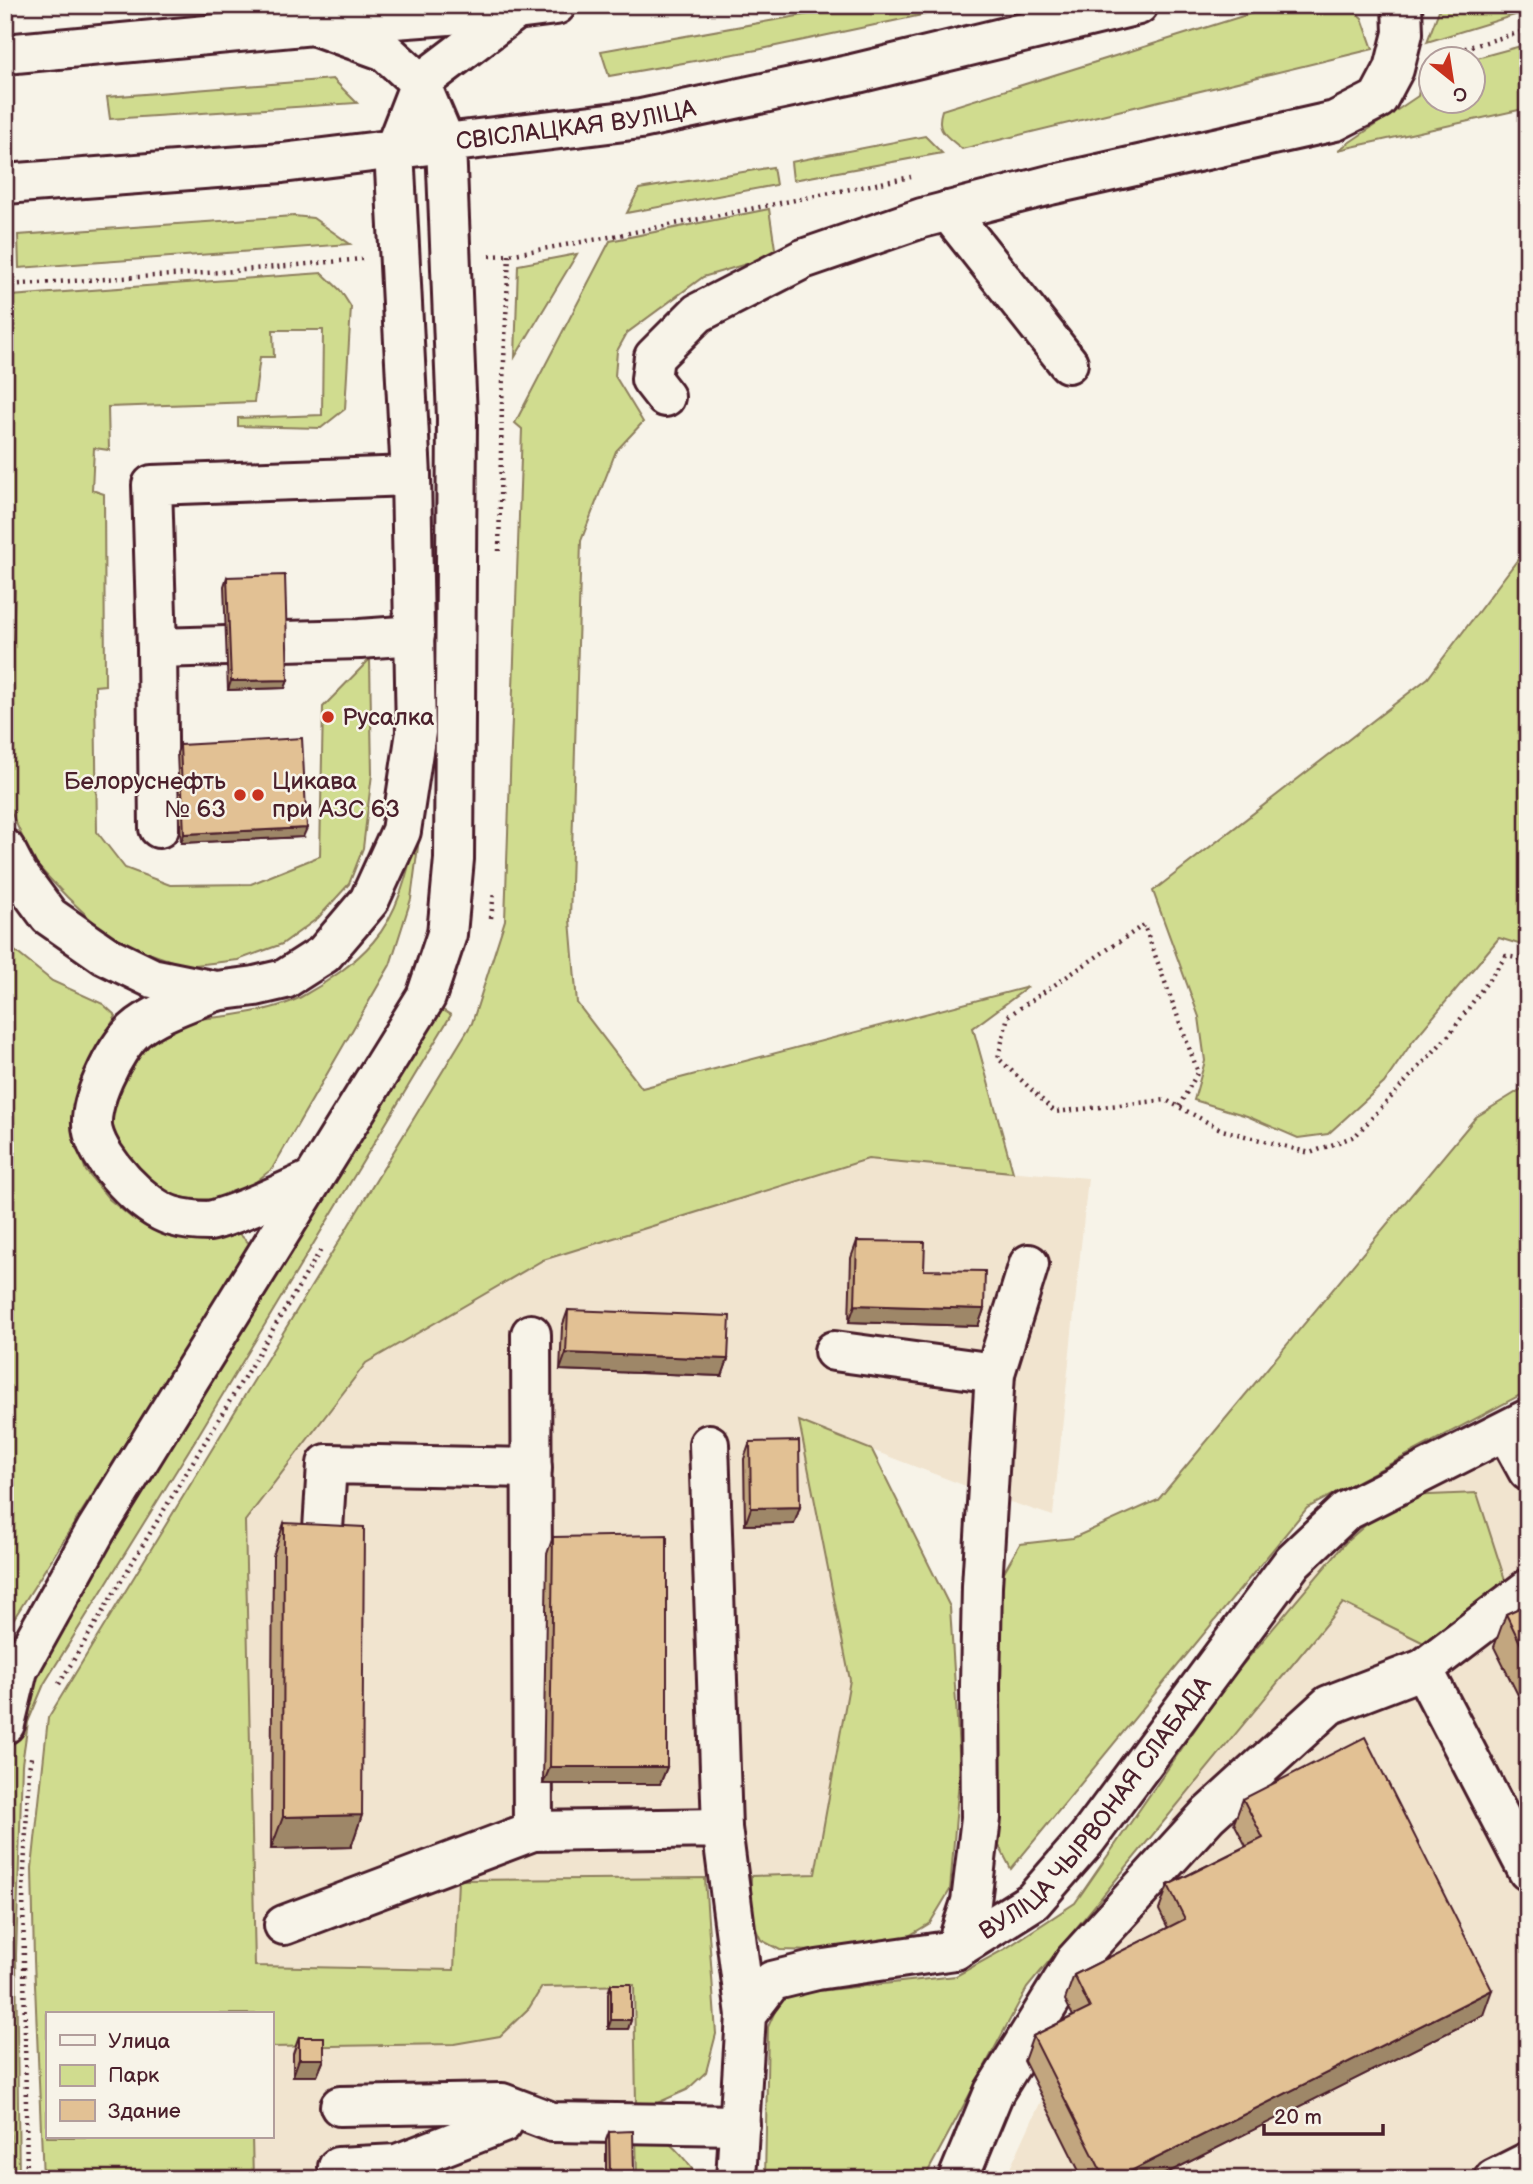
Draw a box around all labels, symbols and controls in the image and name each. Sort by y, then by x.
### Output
north arrow [1418,46,1488,116]
text: С [1448,80,1471,107]
street label: СВІСЛАЦКАЯ ВУЛІЦА [454,94,699,157]
place label: Русалка [342,703,434,732]
marker: Русалка [320,709,336,725]
place label: Белоруснефть № 63 [64,767,226,824]
place label: Цикава при АЗС 63 [272,767,400,824]
marker: Белоруснефть № 63 [232,787,248,803]
marker: Цикава при АЗС 63 [250,787,266,803]
street label: ВУЛІЦА ЧЫРВОНАЯ СЛАБАДА [974,1671,1218,1946]
legend [46,2012,273,2138]
text: Улица [108,2029,171,2054]
text: Парк [108,2063,159,2088]
scale bar [1264,2093,1382,2137]
text: Здание [108,2099,181,2124]
text: 20 m [1274,2105,1322,2130]

